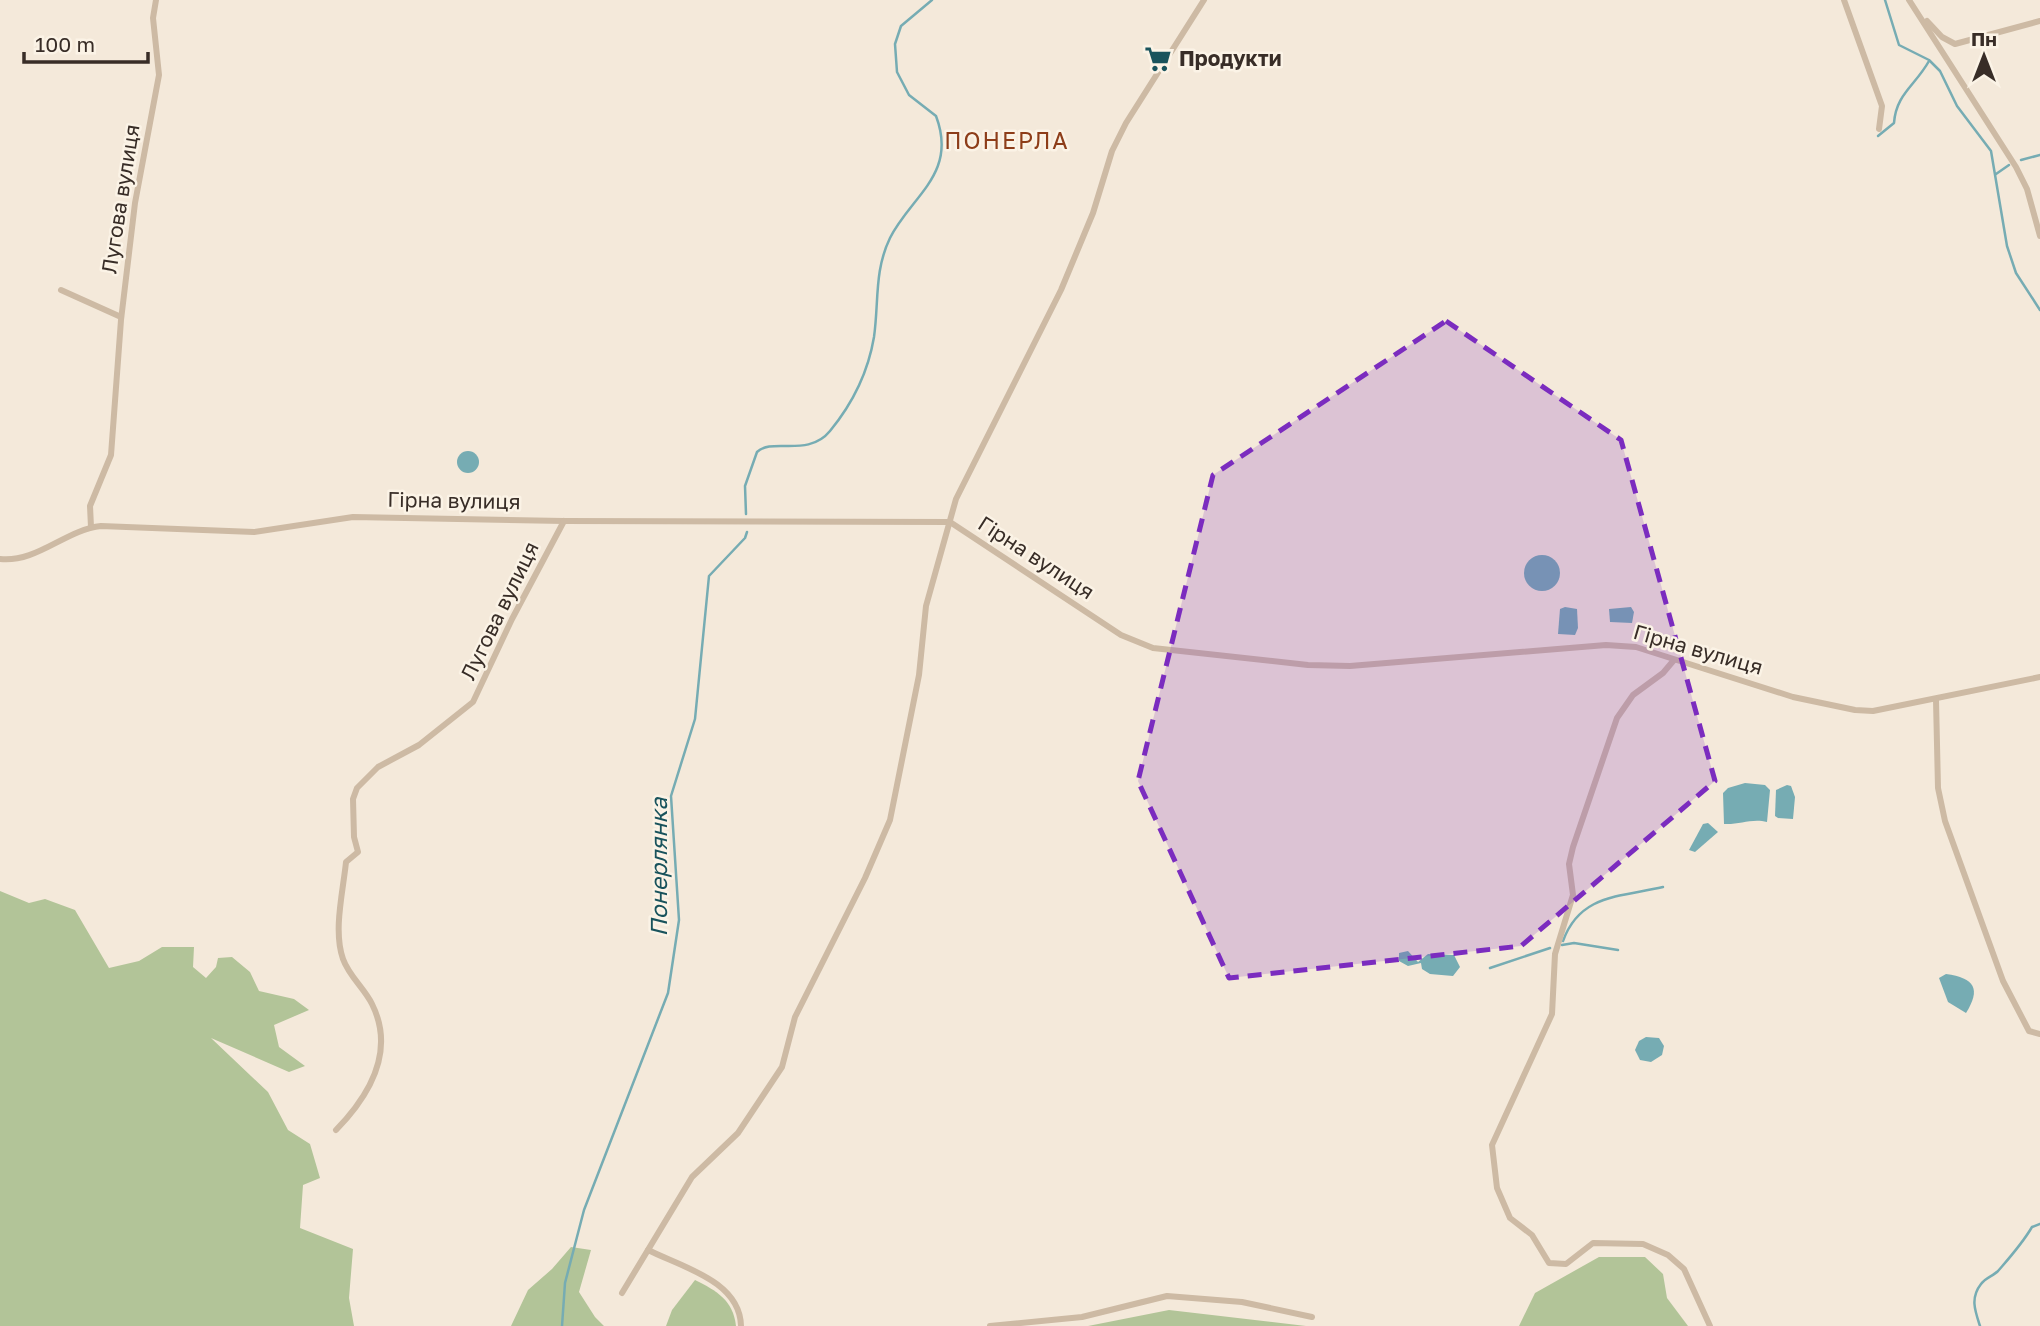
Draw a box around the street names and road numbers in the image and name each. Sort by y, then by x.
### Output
street label: Лугова вулиця [95,122,145,275]
street label: Гірна вулиця [387,486,521,514]
street label: Гірна вулиця [974,510,1100,604]
street label: Лугова вулиця [454,537,544,684]
street label: Гірна вулиця [1631,618,1766,680]

